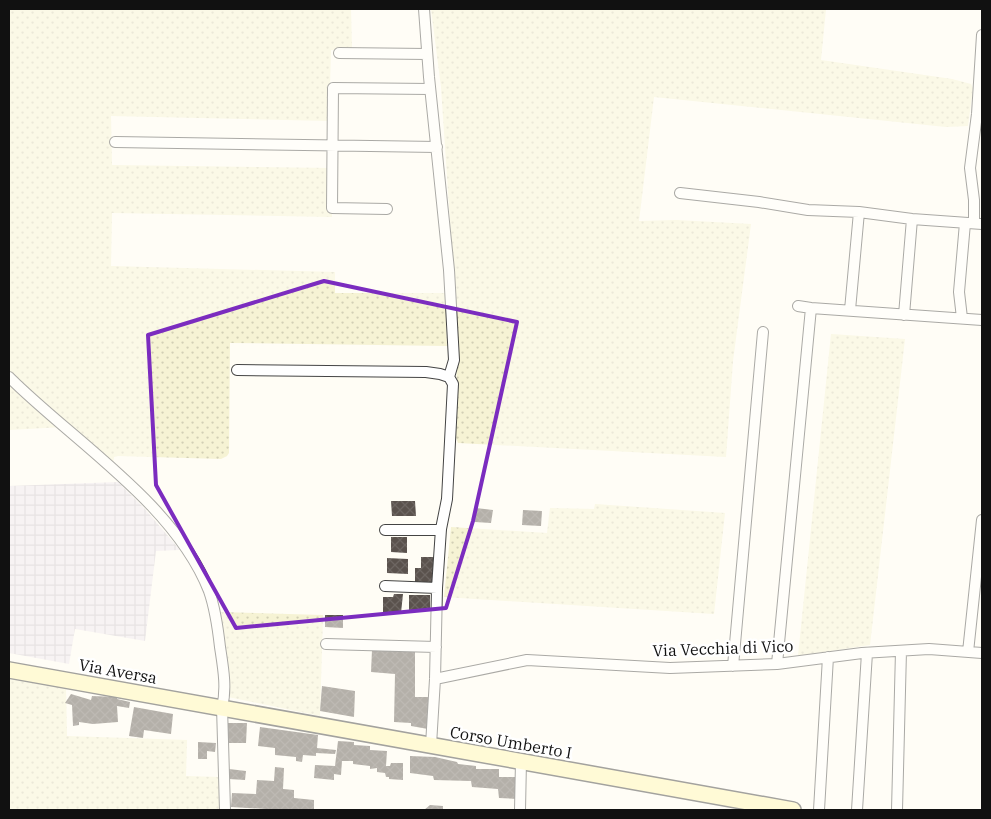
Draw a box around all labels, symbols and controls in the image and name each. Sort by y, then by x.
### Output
street label: Via Vecchia di Vico [652,636,794,660]
street label: Via Aversa [77,654,159,688]
street label: Corso Umberto I [449,721,573,763]

